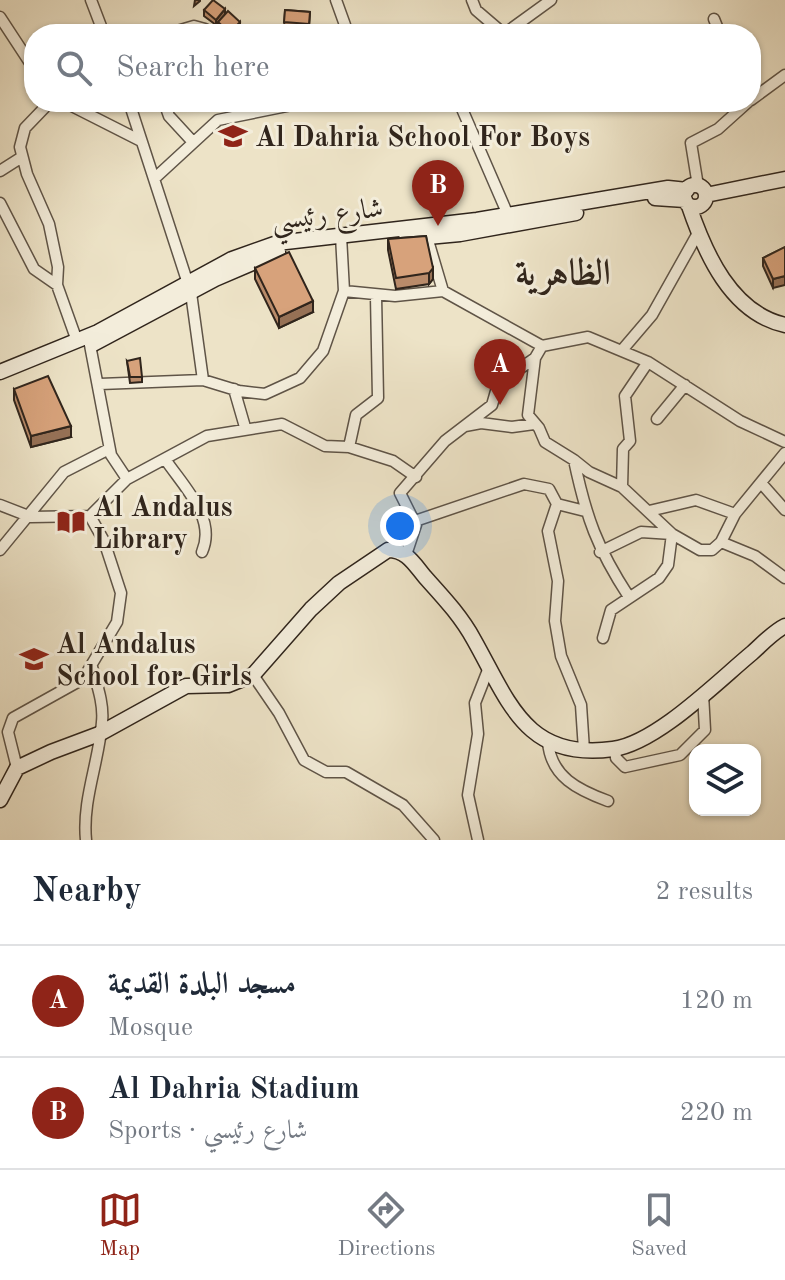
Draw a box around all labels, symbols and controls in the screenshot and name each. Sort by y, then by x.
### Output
search box [24,24,761,112]
icon: search [52,46,96,90]
text: Search here [116,53,270,83]
school or university icon: Al Dahria School For Boys [218,121,248,151]
place label: Al Dahria School For Boys [255,125,590,153]
pin: B [412,160,464,226]
street label: شارع رئيسي [270,195,386,247]
district label: الظاهرية [515,256,611,296]
pin: A [474,339,526,405]
place label: Al Andalus Library [93,495,233,555]
your location [380,506,420,546]
library icon: Al Andalus Library [56,507,86,537]
place label: Al Andalus School for Girls [56,632,252,692]
school or university icon: Al Andalus School for Girls [19,644,49,674]
map controls [689,744,761,816]
button: layers [689,744,761,816]
text: Nearby [32,875,142,909]
text: 2 results [655,879,753,905]
text: مسجد البلدة القديمة [108,970,296,1000]
text: A [48,988,68,1014]
text: 120 m [680,988,753,1014]
text: Mosque [108,1015,193,1041]
text: Al Dahria Stadium [108,1075,360,1105]
text: B [49,1100,67,1126]
text: 220 m [680,1100,753,1126]
text: Sports · شارع رئيسي [108,1118,308,1144]
tab: Map [98,1188,142,1263]
tab: Directions [338,1188,435,1263]
tab: Saved [631,1188,687,1263]

